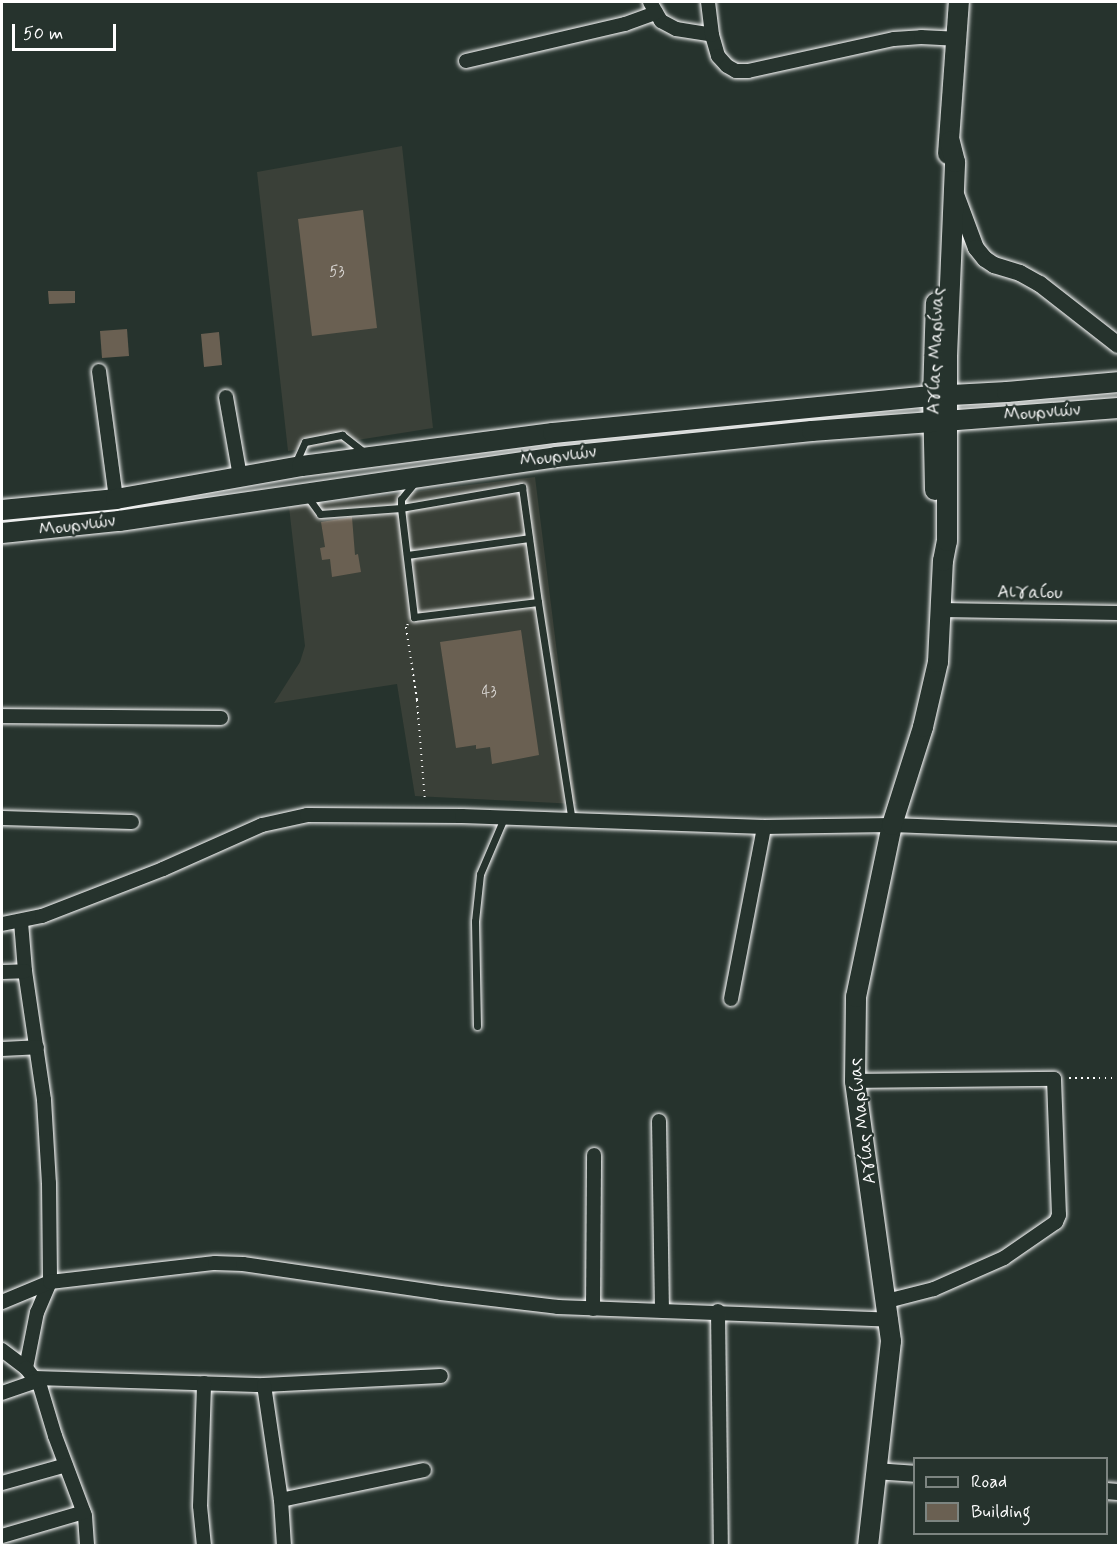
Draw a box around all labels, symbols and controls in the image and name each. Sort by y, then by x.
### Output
scale bar [15,12,118,50]
text: 50 m [23,22,63,46]
house number: 53 [329,264,345,282]
street label: Αγίας Μαρίνας [923,287,949,415]
street label: Μουρνιών [1003,400,1081,426]
street label: Μουρνιών [518,442,598,472]
street label: Μουρνιών [37,511,117,541]
street label: Αιγαίου [997,582,1063,604]
house number: 43 [481,684,497,702]
street label: Αγίας Μαρίνας [845,1057,881,1185]
legend [913,1457,1108,1535]
text: Road [971,1470,1007,1494]
text: Building [971,1500,1031,1524]

